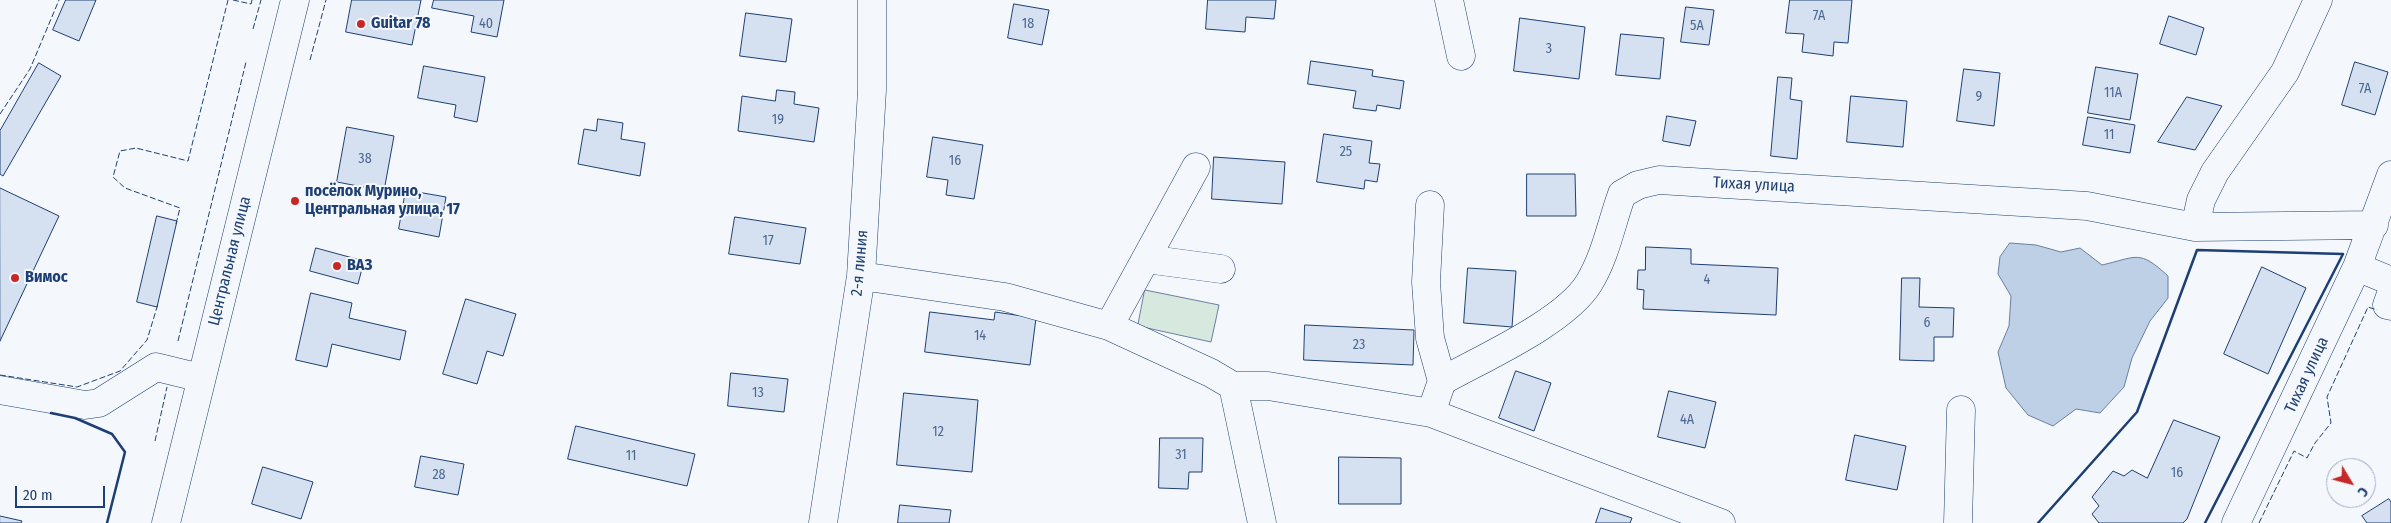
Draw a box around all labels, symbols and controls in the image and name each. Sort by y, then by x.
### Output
house number: 7А [1813,8,1825,24]
place label: Guitar 78 [371,14,431,34]
house number: 40 [479,16,493,32]
house number: 18 [1022,16,1034,32]
marker: Guitar 78 [355,18,367,30]
house number: 5А [1690,18,1704,34]
house number: 3 [1546,41,1552,57]
house number: 7А [2359,81,2371,97]
house number: 11А [2104,85,2122,101]
house number: 9 [1976,89,1982,105]
house number: 19 [772,112,784,128]
house number: 11 [2104,127,2114,143]
house number: 25 [1340,144,1352,160]
house number: 38 [358,151,372,167]
house number: 16 [949,153,961,169]
street label: Тихая улица [1713,173,1795,197]
place label: посёлок Мурино, Центральная улица, 17 [305,182,460,220]
street label: Центральная улица [205,194,255,328]
marker: посёлок Мурино, Центральная улица, 17 [289,195,301,207]
street label: 2-я линия [848,229,872,297]
house number: 17 [762,233,774,249]
place label: ВАЗ [347,256,372,276]
marker: ВАЗ [331,260,343,272]
place label: Вимос [25,268,68,288]
marker: Вимос [9,272,21,284]
house number: 4 [1704,272,1710,288]
house number: 6 [1924,315,1930,331]
house number: 14 [974,328,986,344]
street label: Тихая улица [2281,334,2333,416]
house number: 23 [1353,337,1365,353]
house number: 13 [752,385,764,401]
house number: 4А [1680,412,1694,428]
house number: 12 [932,424,944,440]
house number: 31 [1175,447,1187,463]
house number: 11 [626,448,636,464]
north arrow [2326,458,2376,508]
house number: 16 [2171,465,2183,481]
house number: 28 [432,467,446,483]
scale bar [18,476,108,508]
text: С [2354,484,2372,500]
text: 20 m [23,486,53,504]

